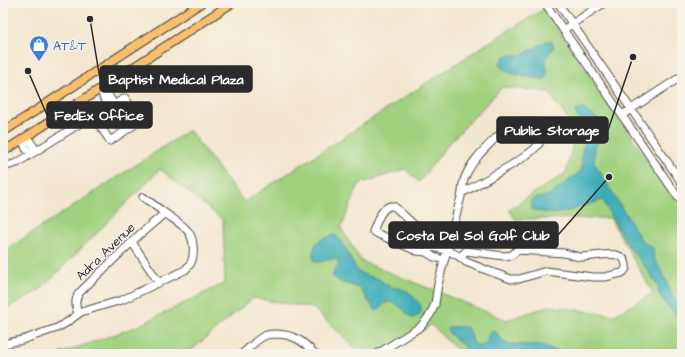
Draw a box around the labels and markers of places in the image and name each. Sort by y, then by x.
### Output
shop icon: AT&T [28,34,50,62]
place label: AT&T [53,37,87,55]
callout: Baptist Medical Plaza [100,66,252,92]
callout: FedEx Office [47,102,152,128]
callout: Public Storage [497,117,608,143]
callout: Costa Del Sol Golf Club [389,222,558,248]

